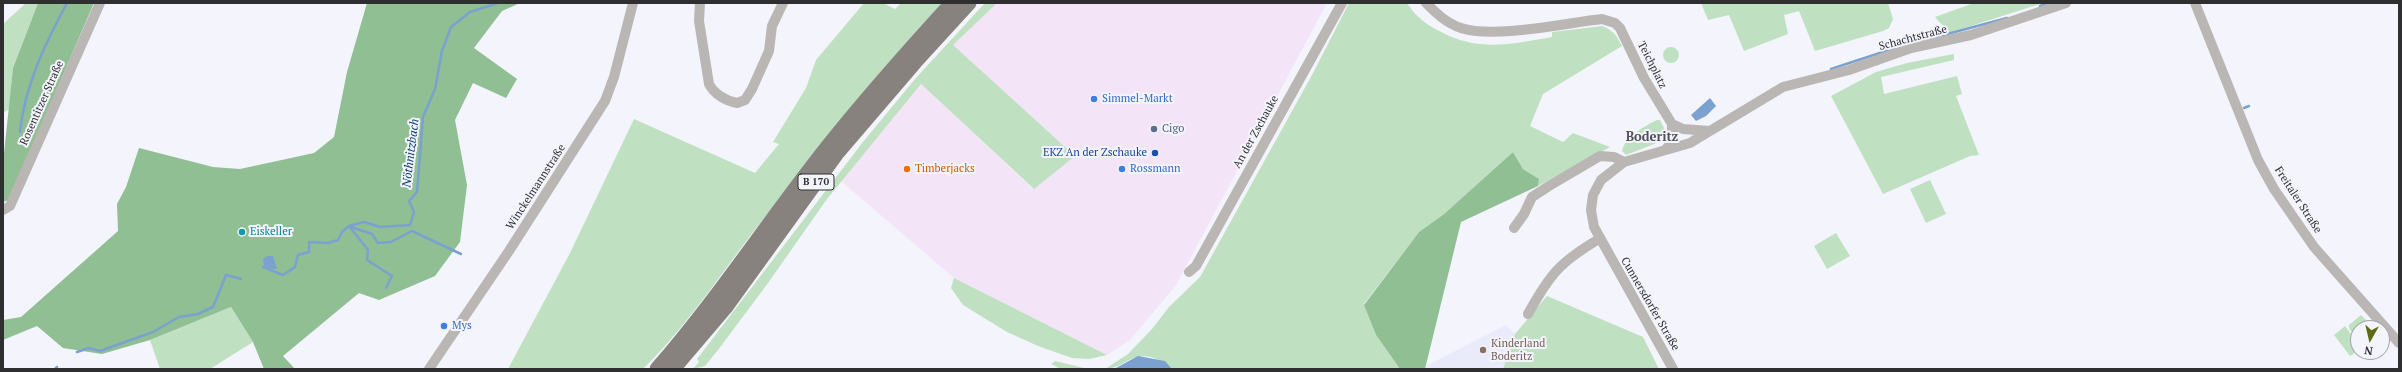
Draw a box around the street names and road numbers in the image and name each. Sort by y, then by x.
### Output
street label: Schachtstraße [1878,23,1948,53]
street label: Teichplatz [1635,39,1669,91]
street label: Rosentitzer Straße [17,59,67,147]
street label: An der Zschauke [1231,93,1281,171]
street label: Winckelmannstraße [504,142,568,232]
street label: Freitaler Straße [2272,164,2324,236]
road number: B 170 [798,174,834,190]
street label: Cunnersdorfer Straße [1618,255,1682,353]

